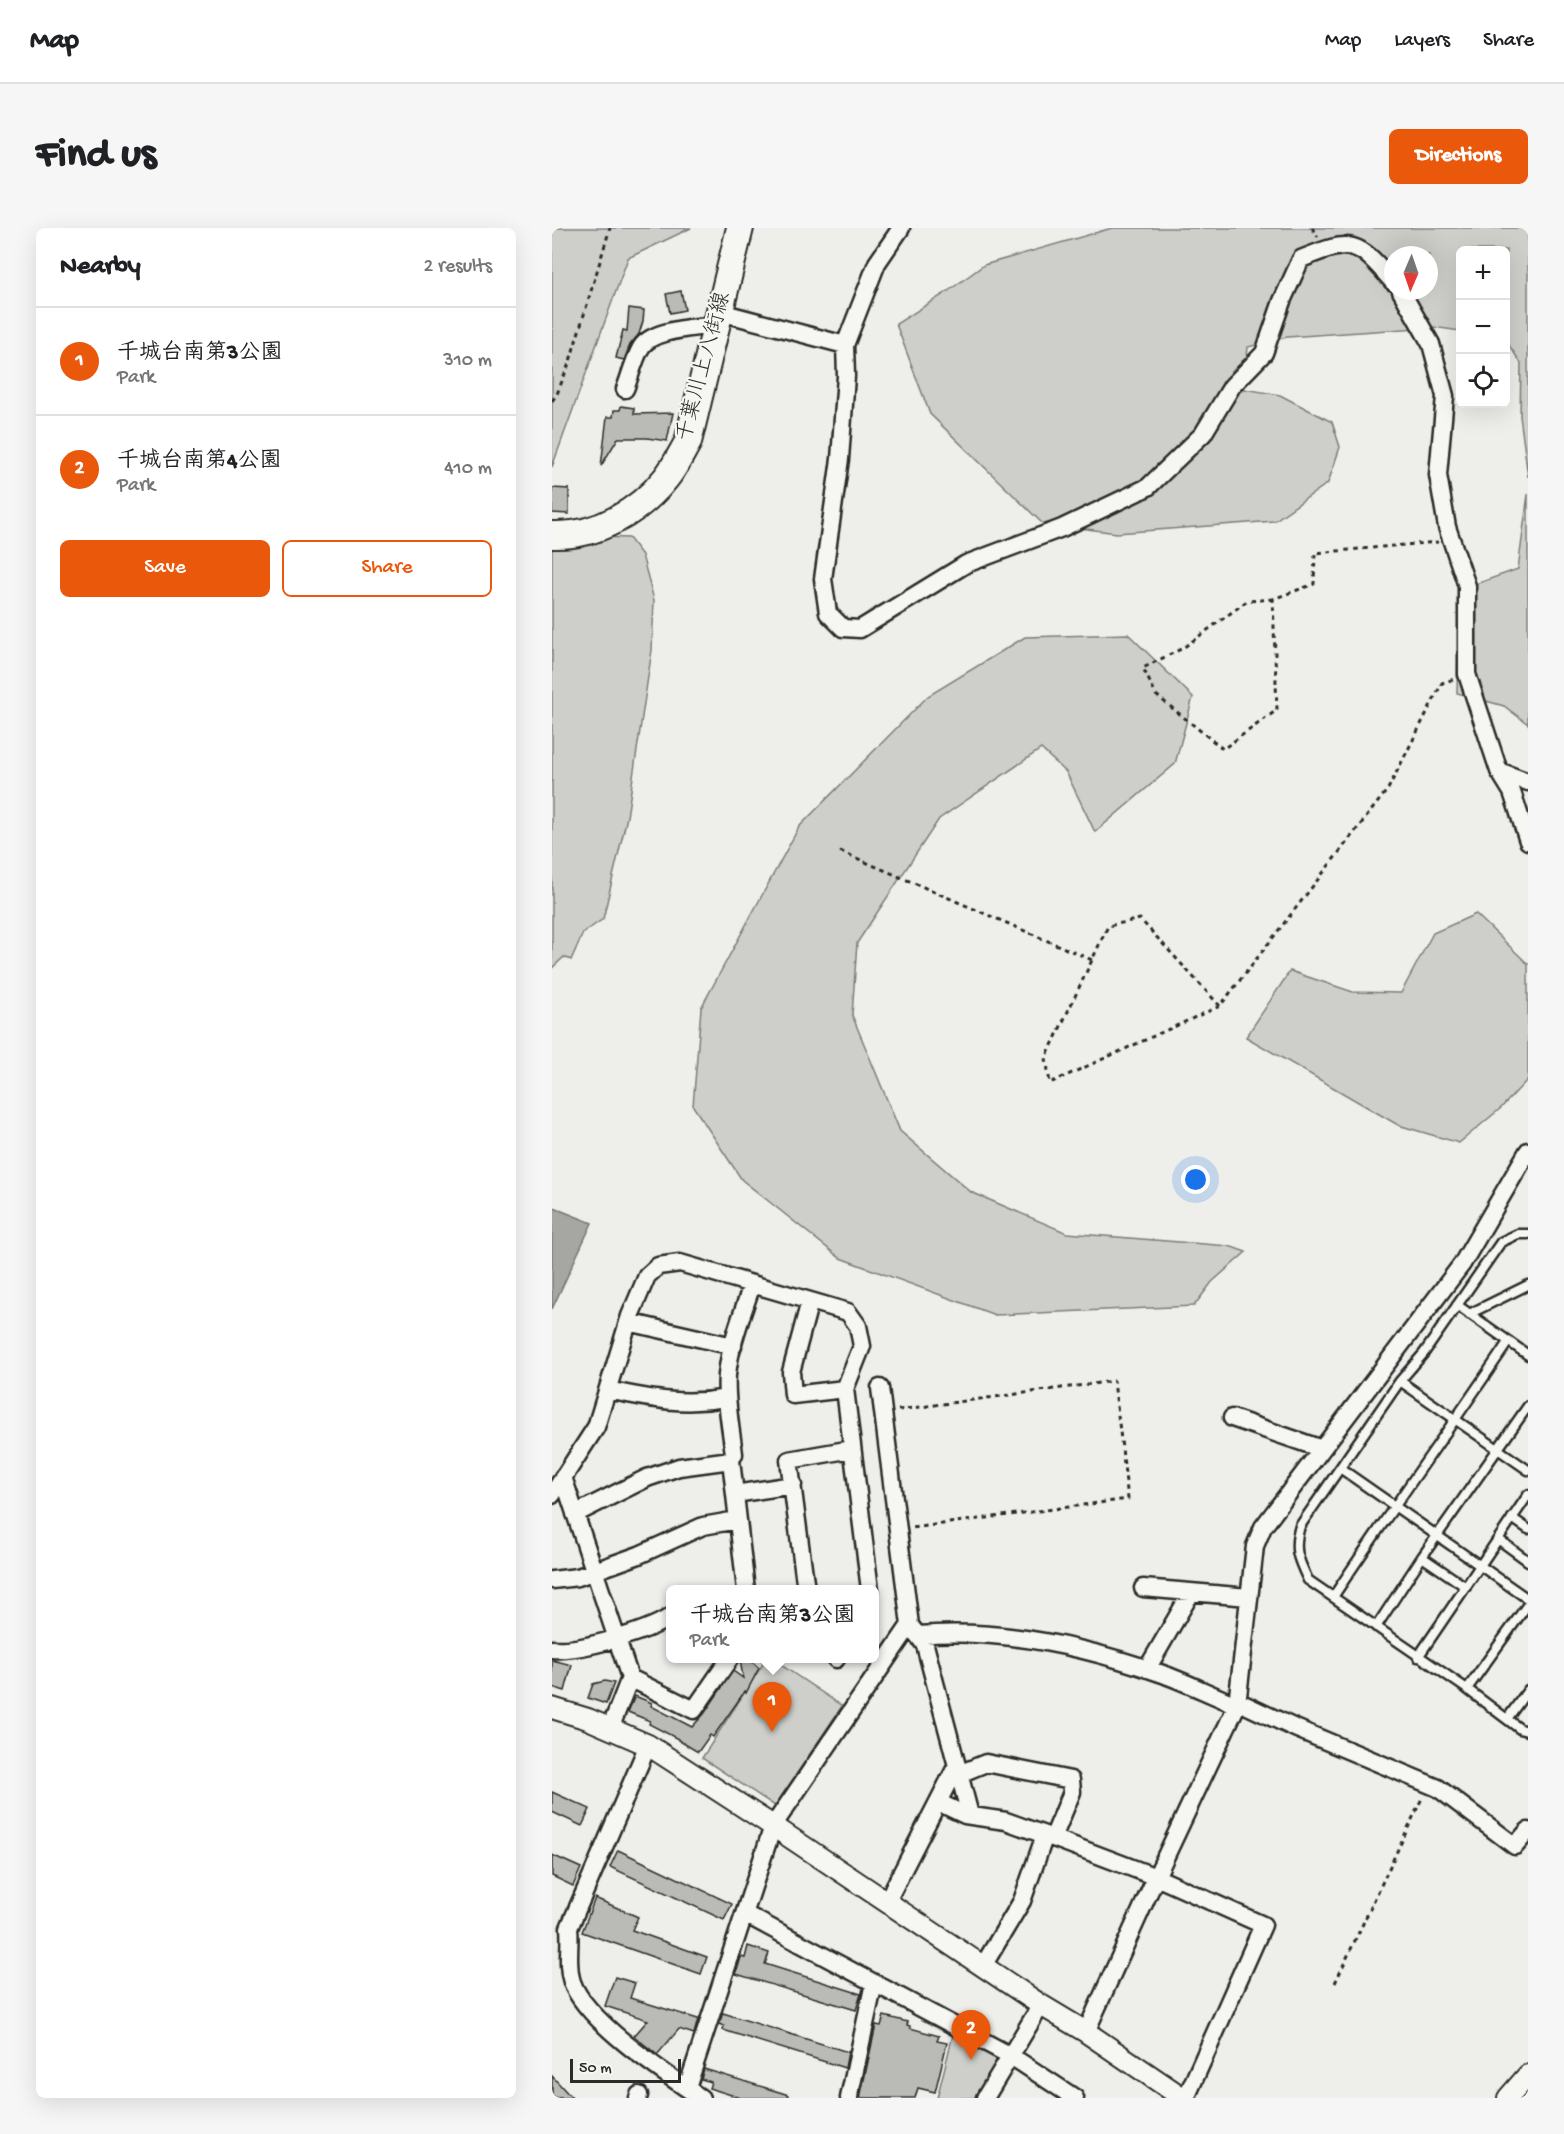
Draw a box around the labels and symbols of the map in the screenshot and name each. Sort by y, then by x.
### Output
north arrow [1384,246,1438,300]
street label: 千葉川上八街線 [672,289,737,445]
your location [1181,1165,1210,1194]
pin: 1 [752,1682,792,1732]
pin: 2 [952,2010,990,2060]
scale bar [570,2056,681,2084]

